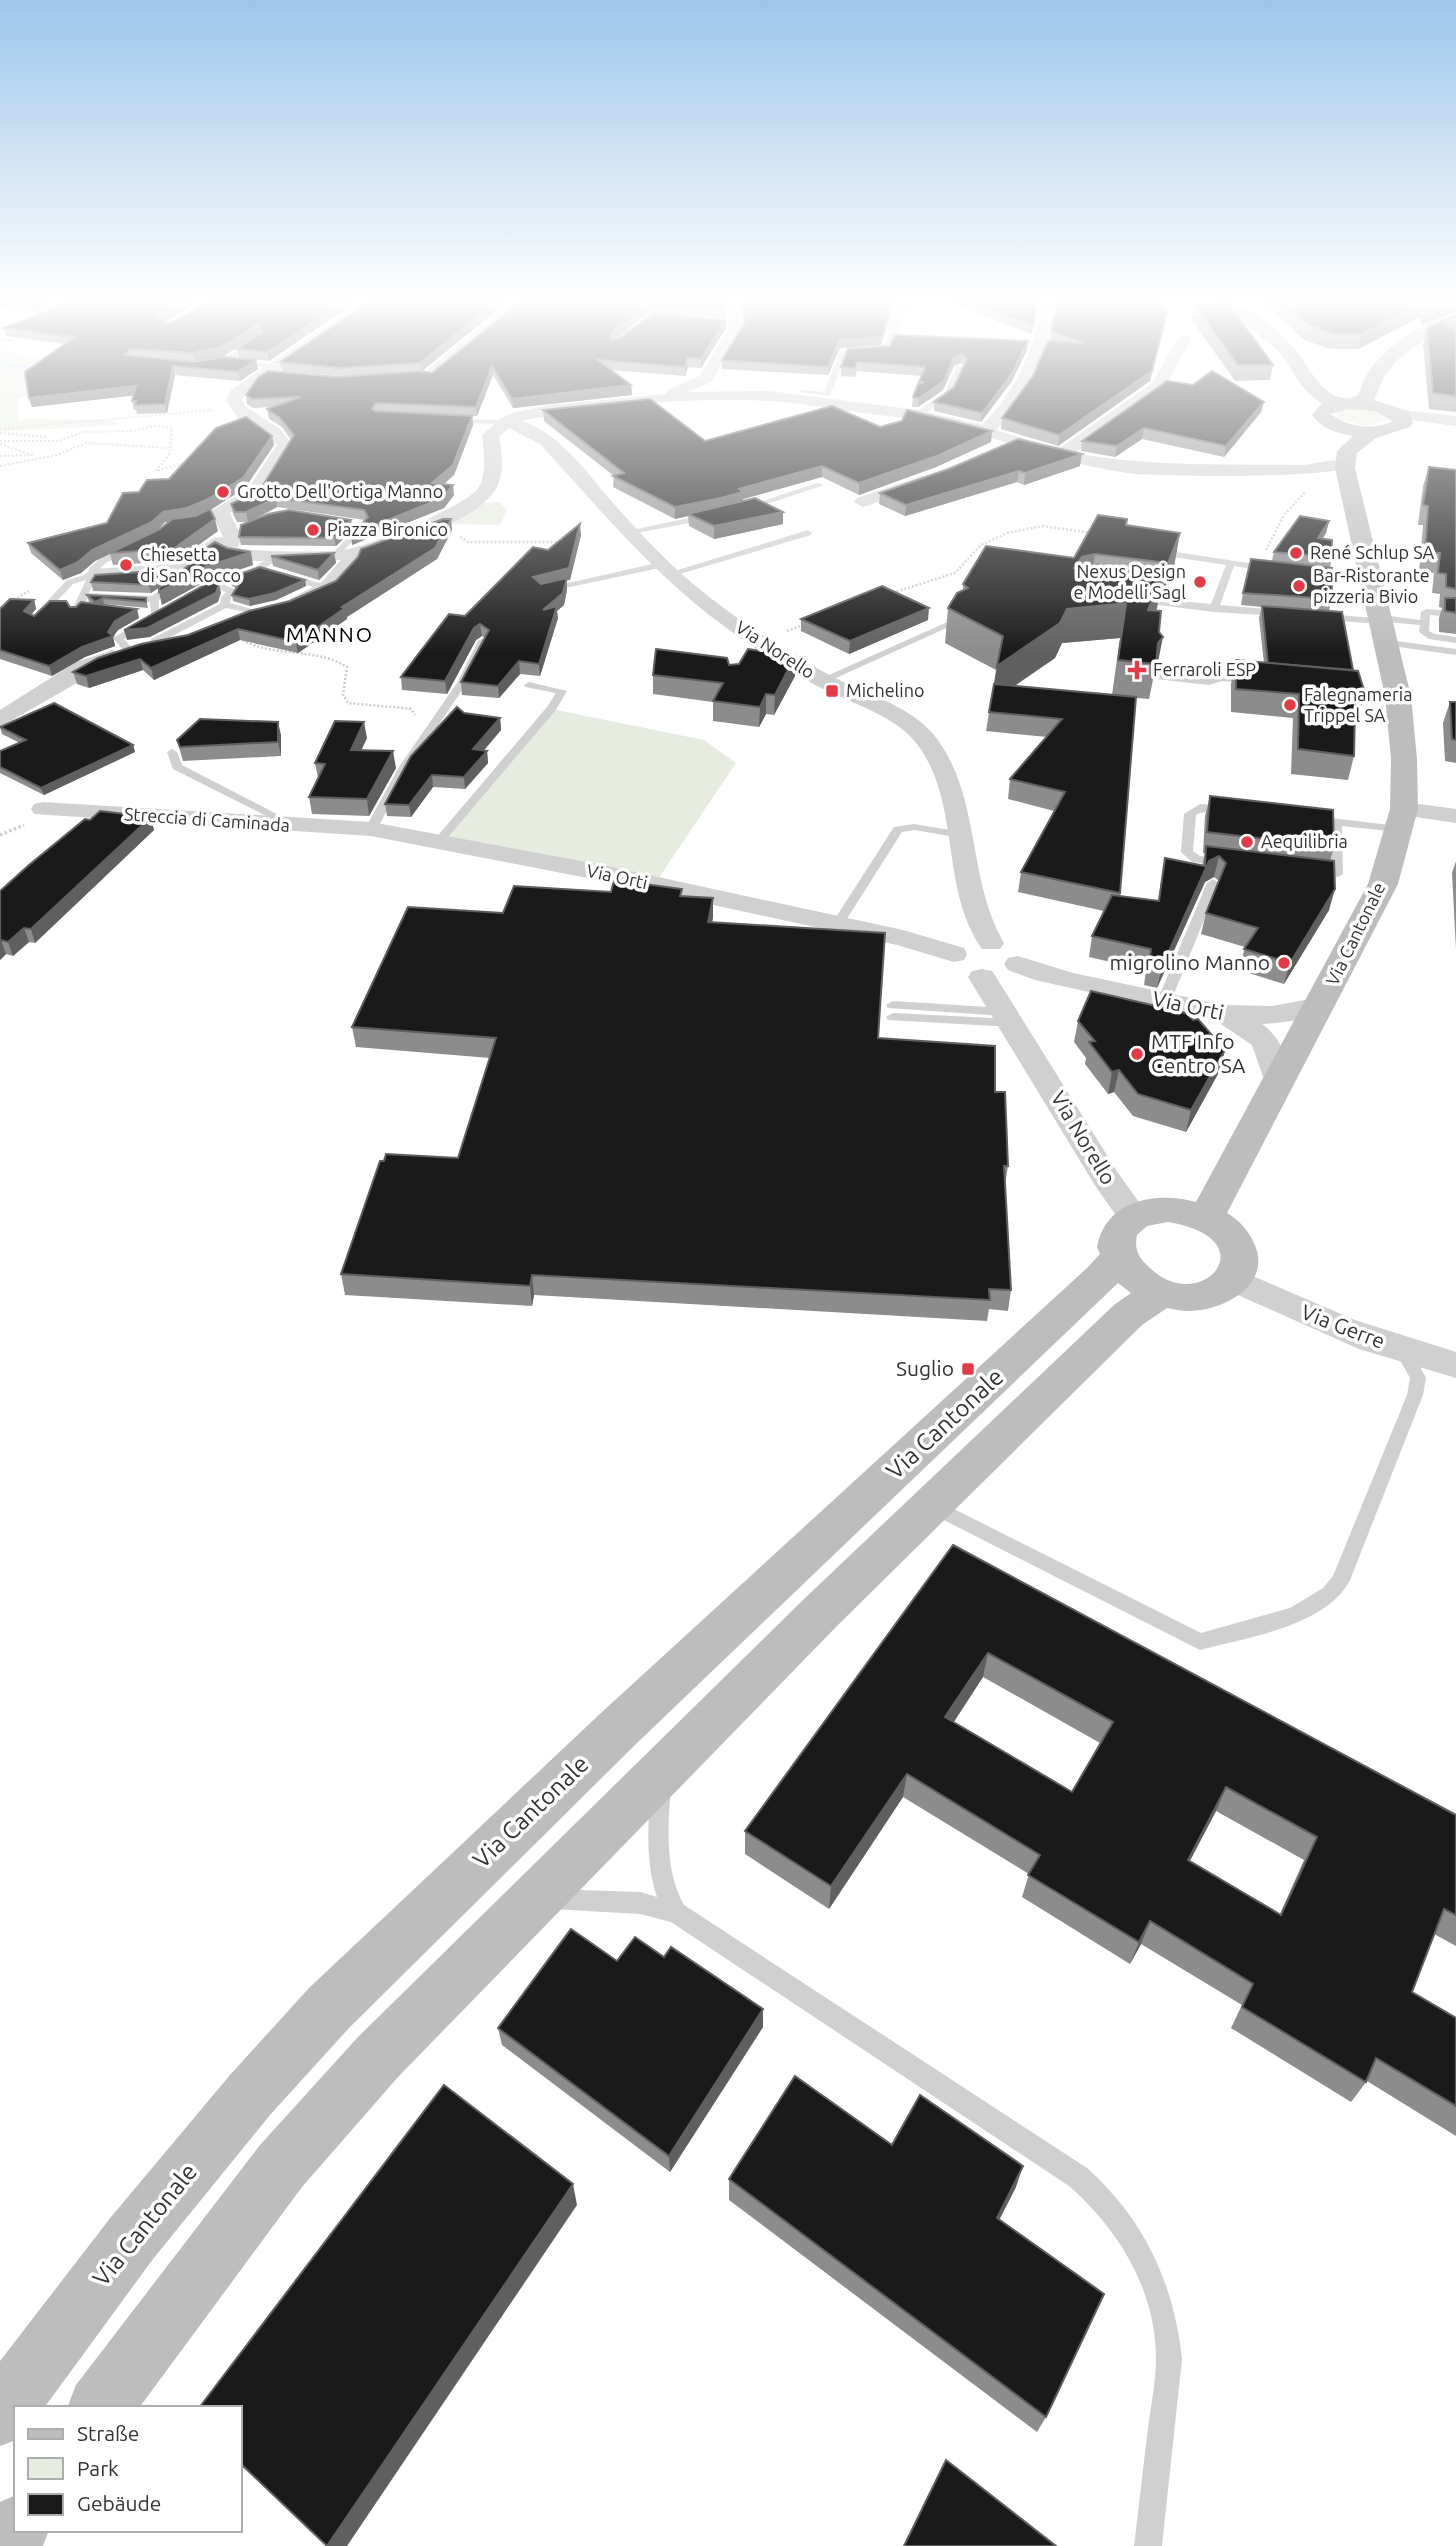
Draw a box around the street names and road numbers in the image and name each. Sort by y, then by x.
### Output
street label: Via Norello [732,616,819,682]
street label: Streccia di Caminada [123,803,291,835]
street label: Via Orti [585,860,650,892]
street label: Via Cantonale [1322,879,1389,988]
street label: Via Orti [1150,986,1226,1024]
street label: Via Norello [1047,1086,1121,1189]
street label: Via Gerre [1298,1299,1389,1353]
street label: Via Cantonale [881,1363,1009,1484]
street label: Via Cantonale [468,1750,594,1873]
street label: Via Cantonale [87,2158,202,2291]

